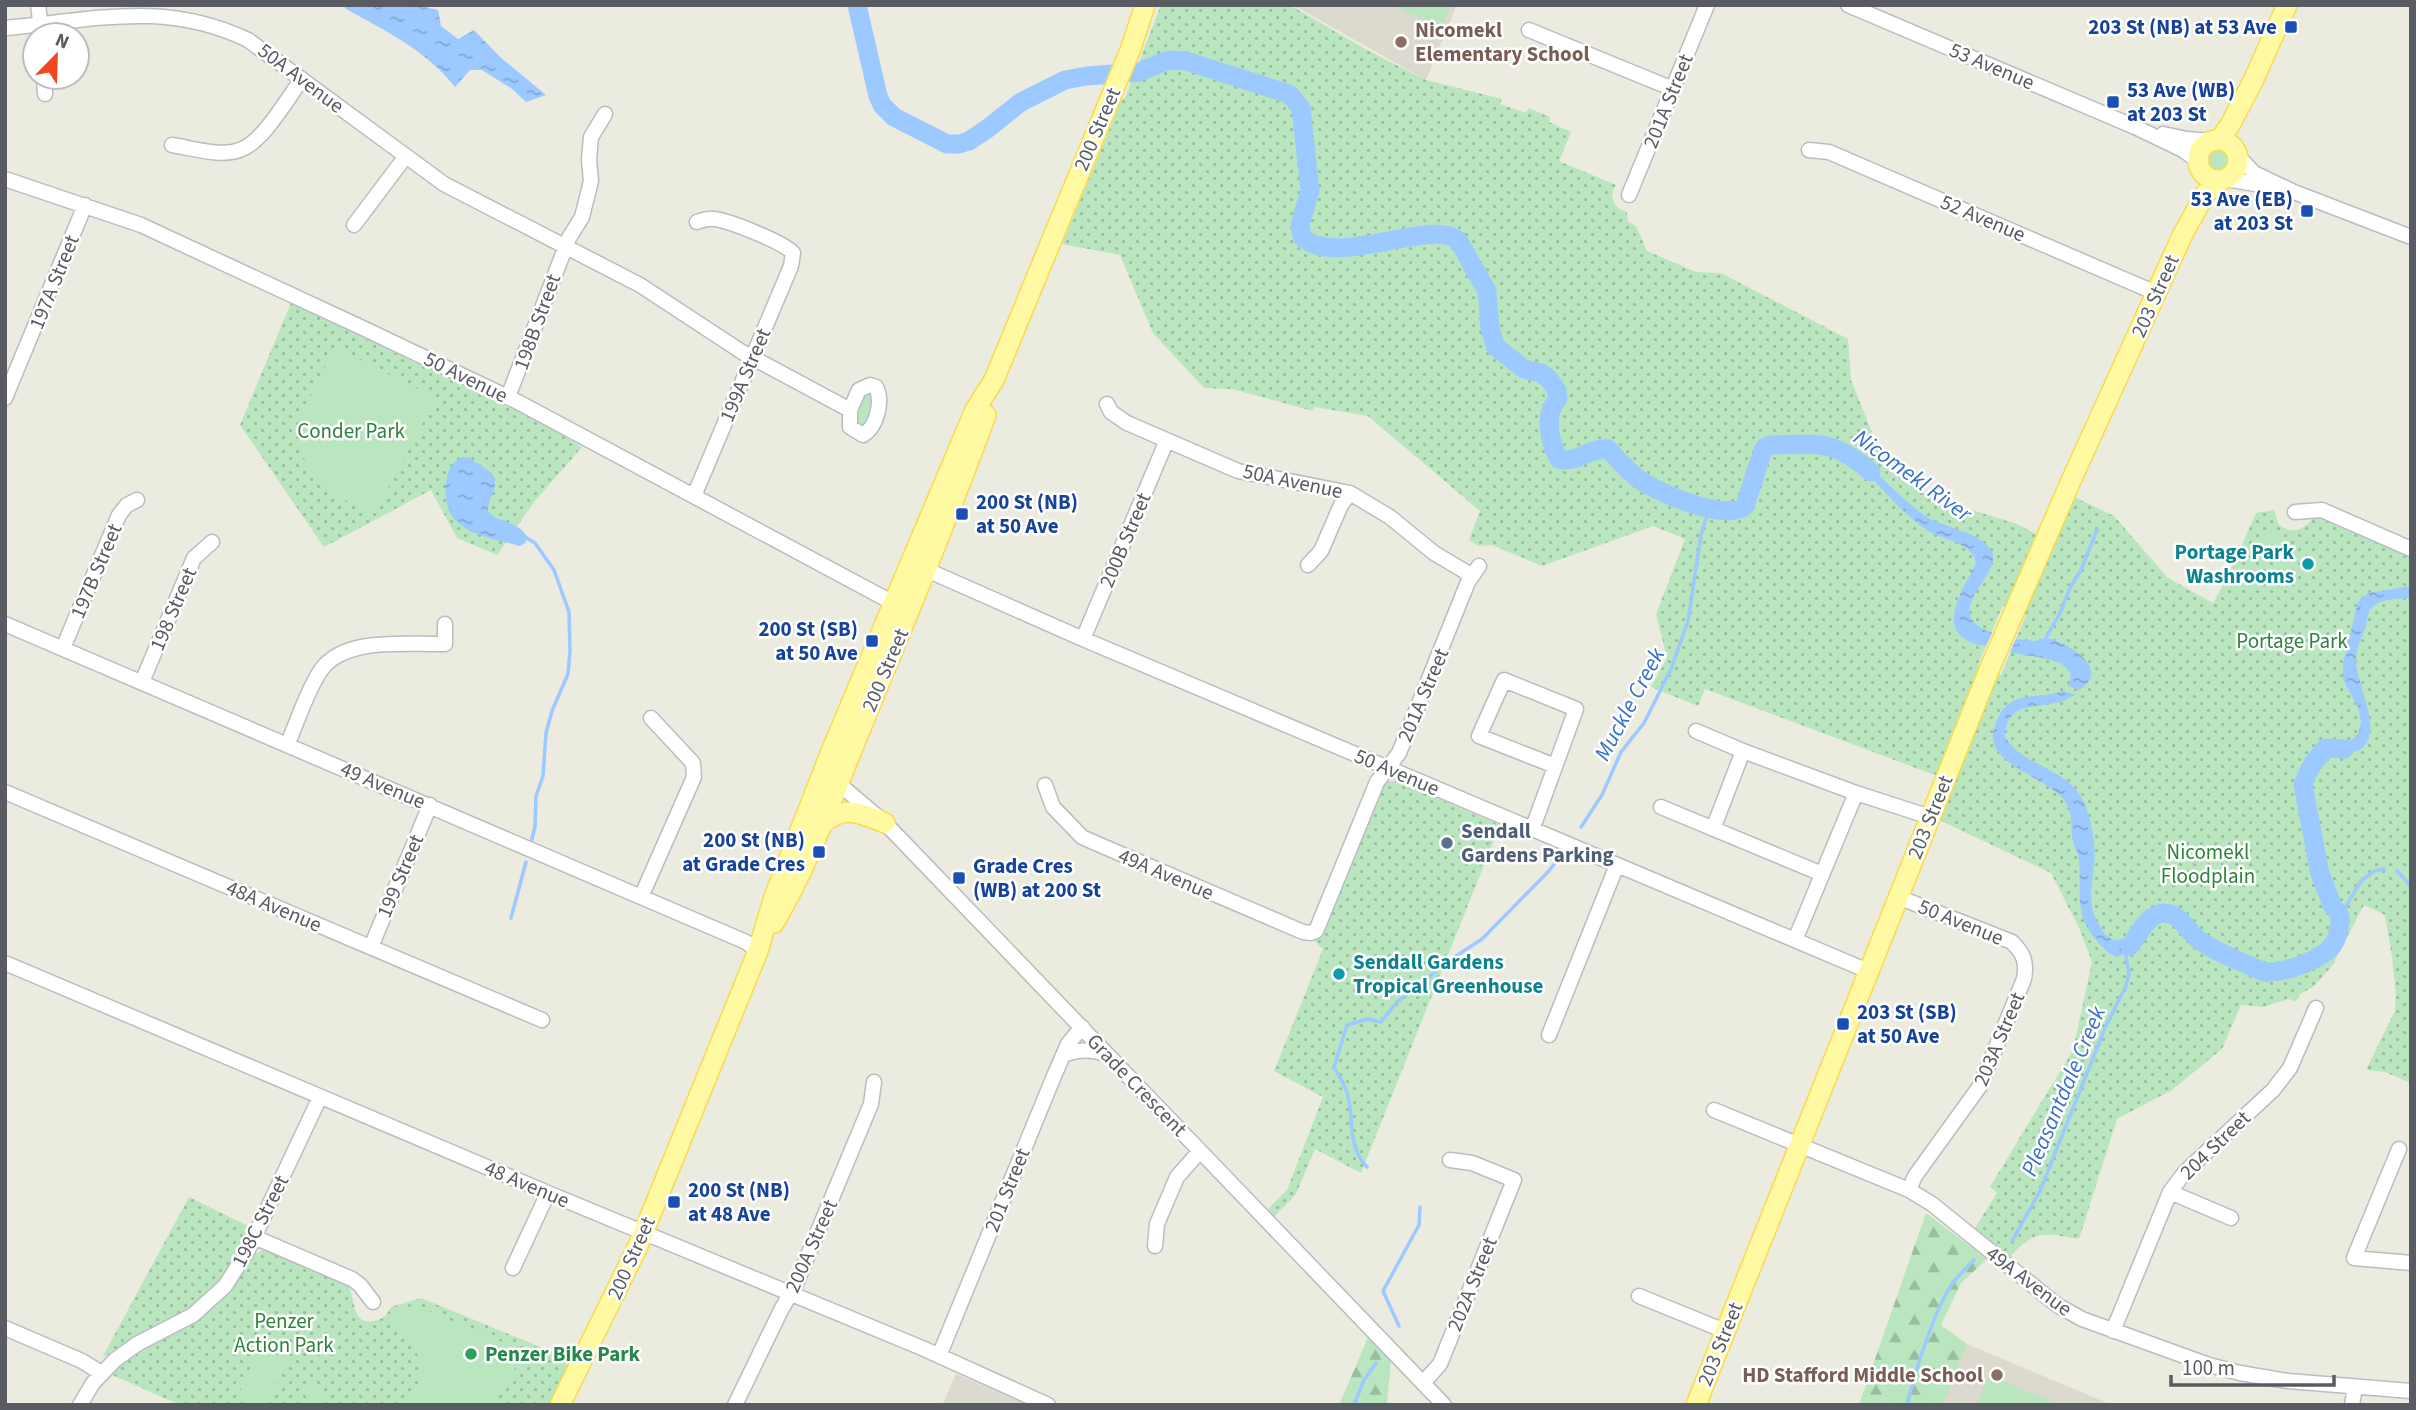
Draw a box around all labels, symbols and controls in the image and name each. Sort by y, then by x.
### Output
place label: 203 St (NB) at 53 Ave [2088,12,2277,42]
place label: Nicomekl Elementary School [1415,15,1589,69]
marker: 203 St (NB) at 53 Ave [2283,19,2299,35]
north arrow [21,21,91,91]
text: N [51,27,73,57]
marker: Nicomekl Elementary School [1393,34,1409,50]
street label: 53 Avenue [1945,35,2039,97]
street label: 50A Avenue [252,36,350,120]
street label: 201A Street [1635,49,1701,153]
place label: 53 Ave (WB) at 203 St [2127,75,2235,129]
street label: 200 Street [1066,83,1128,175]
marker: 53 Ave (WB) at 203 St [2105,94,2121,110]
place label: 53 Ave (EB) at 203 St [2190,184,2293,238]
street label: 52 Avenue [1936,187,2030,249]
marker: 53 Ave (EB) at 203 St [2299,203,2315,219]
street label: 197A Street [21,230,87,334]
street label: 203 Street [2123,250,2187,342]
street label: 198B Street [506,270,568,374]
street label: 199A Street [712,323,778,427]
street label: 50 Avenue [419,344,513,410]
park label: Conder Park [297,416,405,446]
water label: Nicomekl River [1847,421,1980,530]
street label: 50A Avenue [1240,456,1346,506]
place label: 200 St (NB) at 50 Ave [976,487,1078,541]
street label: 200B Street [1092,488,1158,592]
marker: 200 St (NB) at 50 Ave [954,506,970,522]
street label: 197B Street [63,519,129,623]
place label: Portage Park Washrooms [2175,537,2294,591]
marker: Portage Park Washrooms [2300,556,2316,572]
street label: 198 Street [142,563,204,655]
place label: 200 St (SB) at 50 Ave [758,614,858,668]
street label: 200 Street [854,624,916,716]
park label: Portage Park [2236,626,2348,656]
marker: 200 St (SB) at 50 Ave [864,633,880,649]
water label: Muckle Creek [1586,641,1674,767]
street label: 201A Street [1390,643,1456,747]
street label: 50 Avenue [1350,741,1444,803]
street label: 49 Avenue [336,754,430,816]
street label: 203 Street [1900,771,1960,863]
place label: Sendall Gardens Parking [1461,816,1614,870]
place label: 200 St (NB) at Grade Cres [682,825,805,879]
street label: 199 Street [369,830,431,922]
marker: Sendall Gardens Parking [1439,835,1455,851]
park label: Nicomekl Floodplain [2161,837,2255,891]
street label: 49A Avenue [1114,840,1218,908]
marker: 200 St (NB) at Grade Cres [811,844,827,860]
place label: Grade Cres (WB) at 200 St [973,851,1101,905]
marker: Grade Cres (WB) at 200 St [951,870,967,886]
street label: 48A Avenue [222,872,326,940]
street label: 50 Avenue [1914,891,2008,953]
place label: Sendall Gardens Tropical Greenhouse [1353,947,1544,1001]
marker: Sendall Gardens Tropical Greenhouse [1331,966,1347,982]
street label: 203A Street [1966,987,2032,1091]
place label: 203 St (SB) at 50 Ave [1857,997,1957,1051]
water label: Pleasantdale Creek [2013,1000,2115,1181]
marker: 203 St (SB) at 50 Ave [1835,1016,1851,1032]
street label: Grade Crescent [1080,1027,1194,1143]
street label: 204 Street [2173,1104,2257,1186]
street label: 201 Street [977,1144,1037,1236]
street label: 48 Avenue [480,1153,574,1215]
street label: 198C Street [224,1170,296,1272]
place label: 200 St (NB) at 48 Ave [688,1175,790,1229]
marker: 200 St (NB) at 48 Ave [666,1194,682,1210]
street label: 200A Street [777,1194,845,1298]
street label: 200 Street [599,1212,663,1304]
street label: 202A Street [1439,1232,1505,1336]
street label: 49A Avenue [1980,1239,2078,1323]
street label: 203 Street [1690,1298,1750,1390]
park label: Penzer Action Park [234,1306,334,1360]
place label: Penzer Bike Park [485,1339,641,1369]
scale bar [2171,1344,2334,1388]
marker: Penzer Bike Park [463,1346,479,1362]
text: 100 m [2182,1353,2235,1383]
place label: HD Stafford Middle School [1742,1360,1983,1390]
marker: HD Stafford Middle School [1989,1367,2005,1383]

